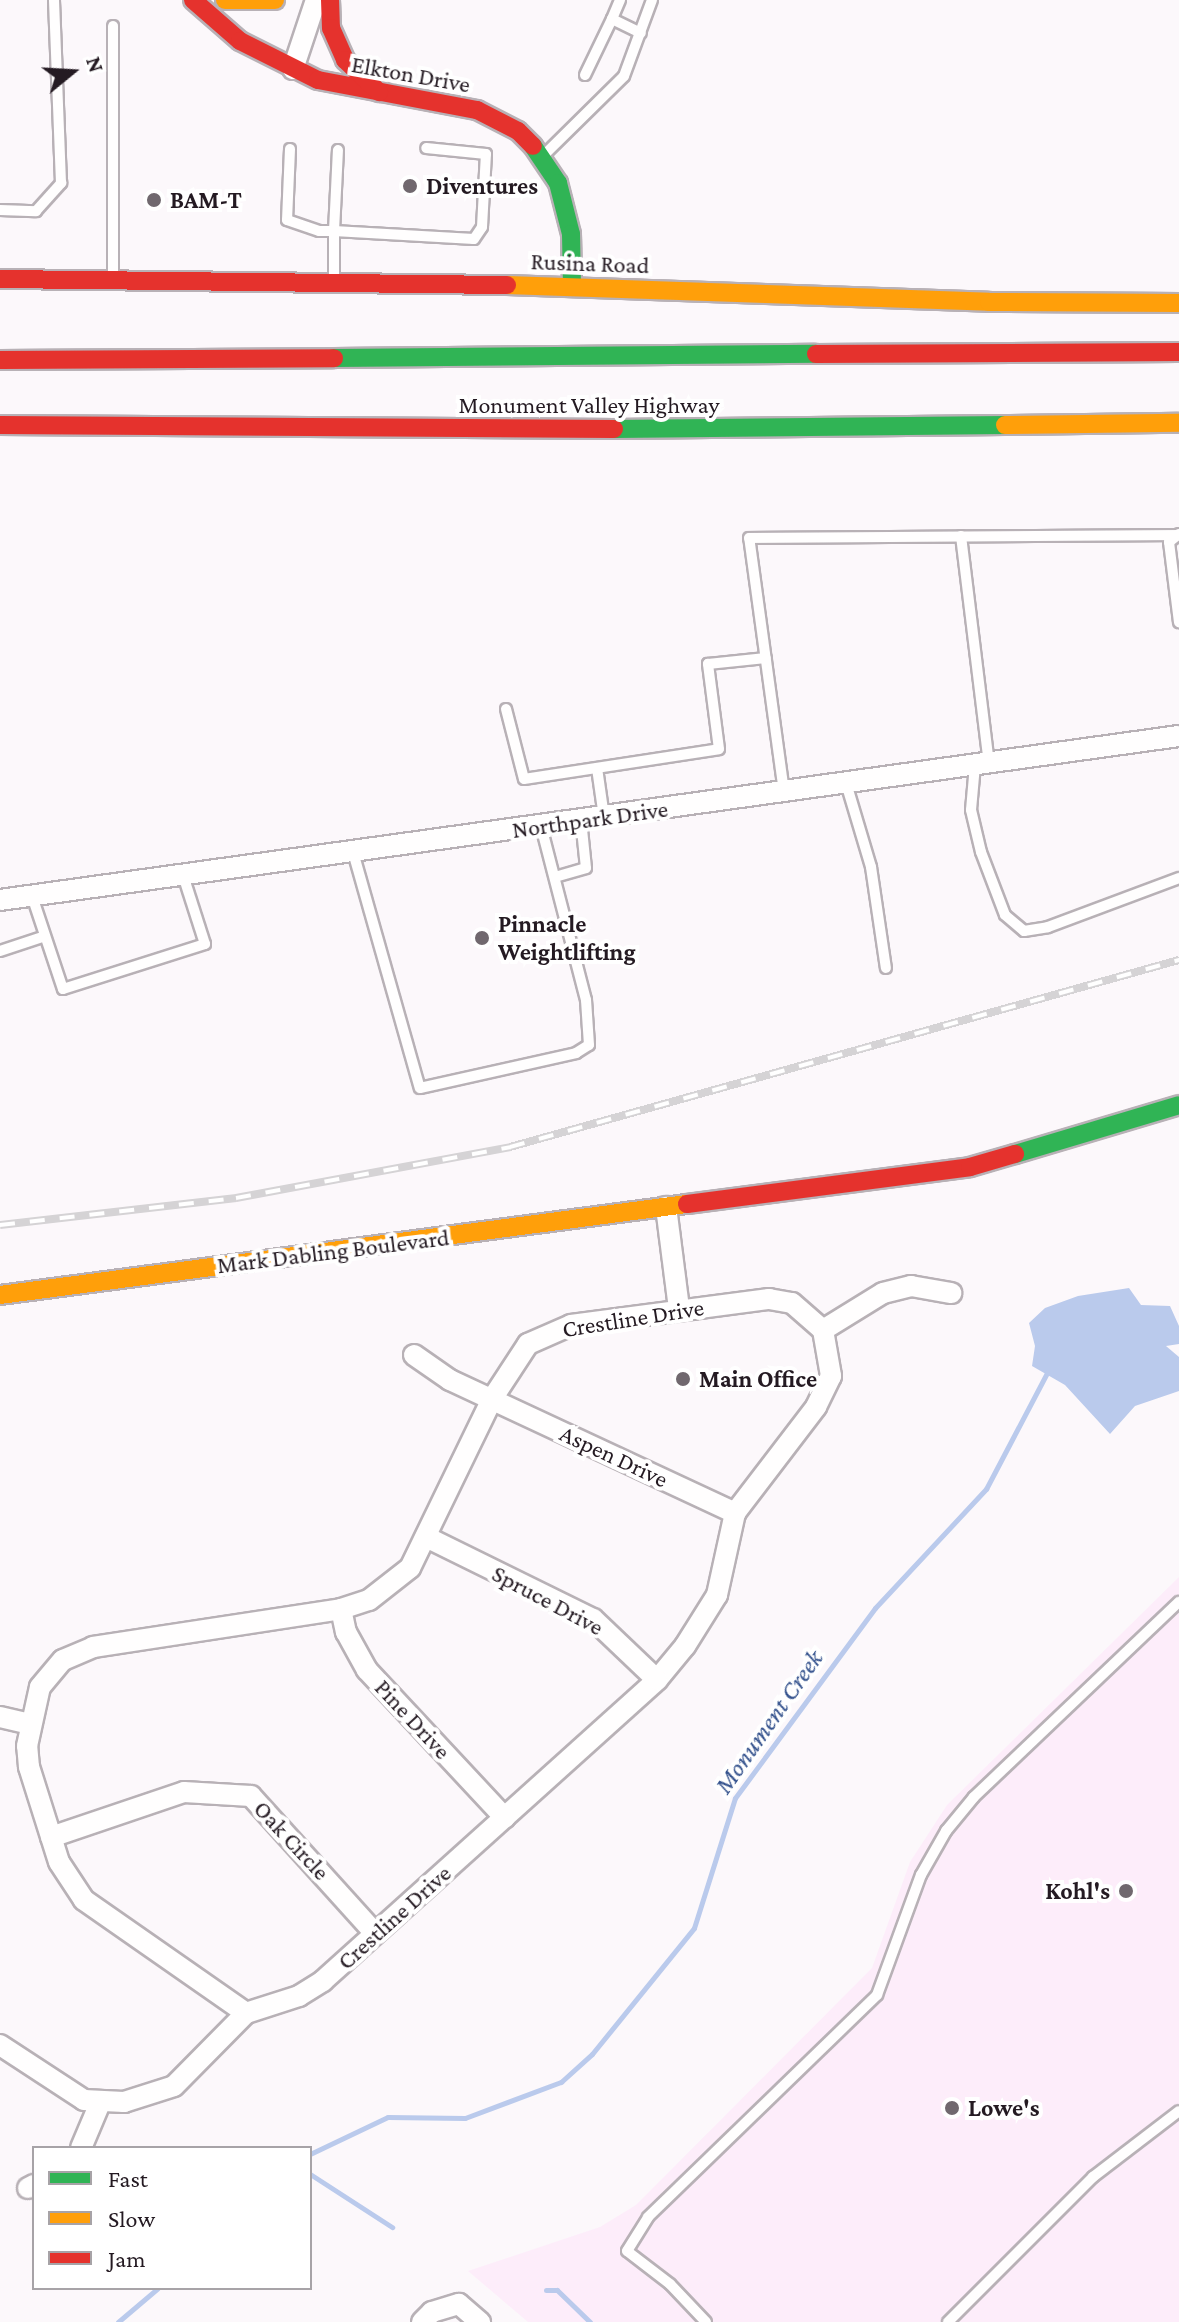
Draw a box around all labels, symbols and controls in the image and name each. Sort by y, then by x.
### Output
north arrow [32,32,112,112]
street label: Elkton Drive [349,49,473,99]
text: N [81,53,110,75]
place label: Diventures [426,172,538,200]
marker: Diventures [401,177,419,195]
place label: BAM-T [170,186,242,214]
marker: BAM-T [145,191,163,209]
street label: Rusina Road [530,247,650,279]
street label: Monument Valley Highway [458,391,720,419]
street label: Northpark Drive [510,794,670,844]
place label: Pinnacle Weightlifting [498,910,636,966]
marker: Pinnacle Weightlifting [473,929,491,947]
street label: Mark Dabling Boulevard [215,1222,451,1280]
street label: Crestline Drive [560,1293,706,1343]
place label: Main Office [699,1365,817,1393]
marker: Main Office [674,1370,692,1388]
street label: Aspen Drive [555,1418,673,1494]
street label: Spruce Drive [487,1559,609,1641]
water label: Monument Creek [708,1644,830,1800]
street label: Pine Drive [369,1673,457,1765]
street label: Oak Circle [248,1794,336,1886]
street label: Crestline Drive [331,1859,457,1975]
place label: Kohl's [1045,1877,1110,1905]
marker: Kohl's [1117,1882,1135,1900]
place label: Lowe's [968,2094,1040,2122]
marker: Lowe's [943,2099,961,2117]
legend [32,2146,312,2290]
text: Fast [108,2165,148,2192]
text: Slow [108,2205,155,2232]
text: Jam [108,2245,146,2272]

